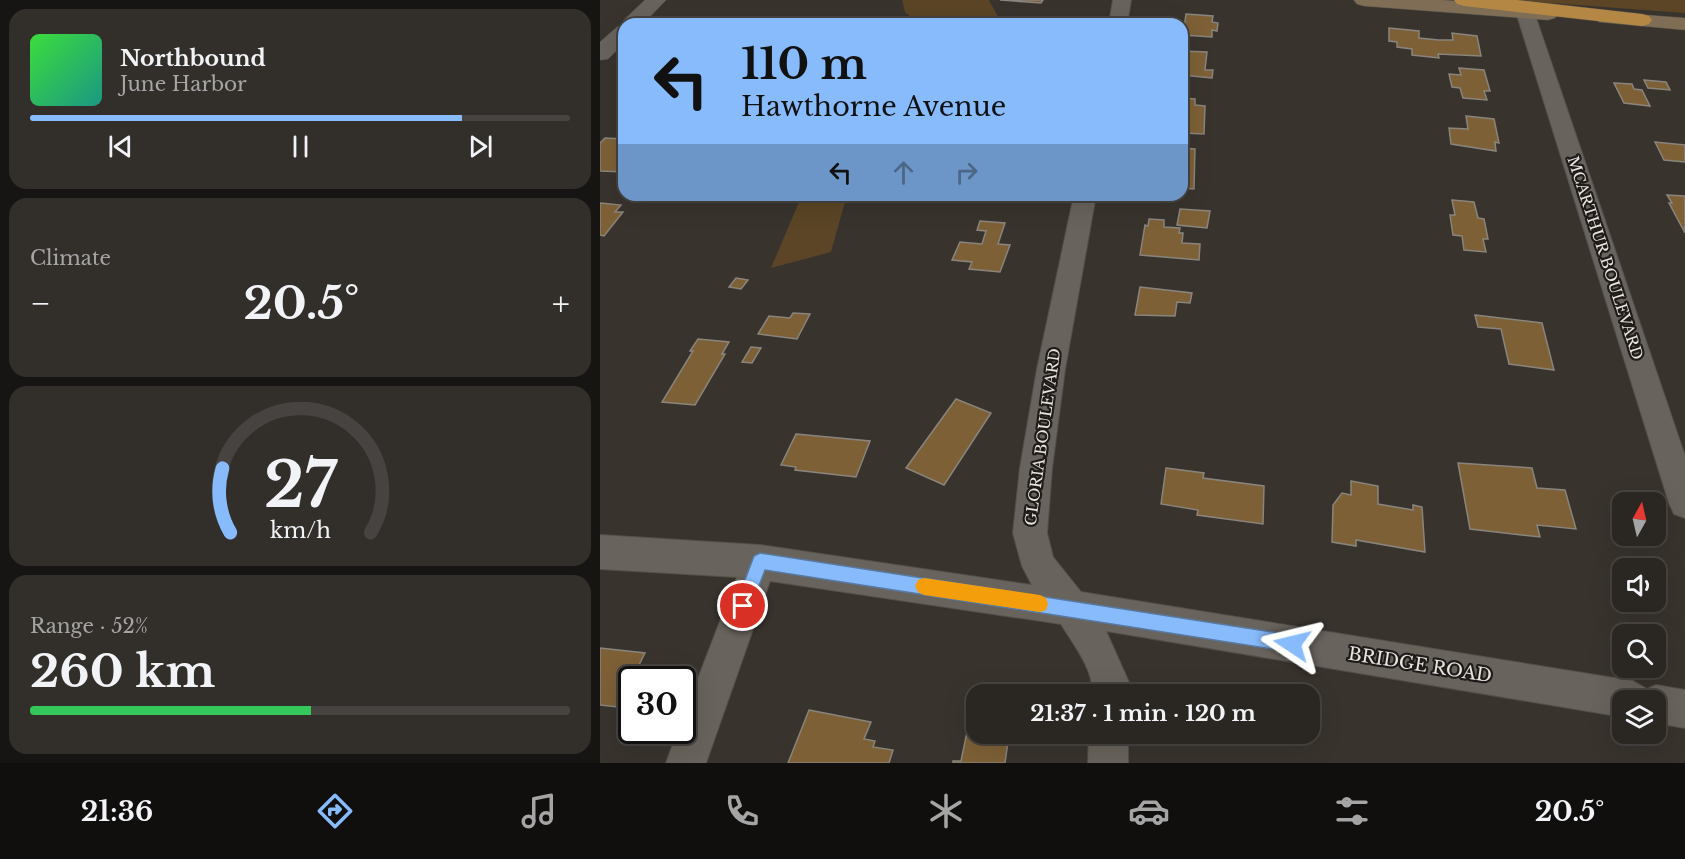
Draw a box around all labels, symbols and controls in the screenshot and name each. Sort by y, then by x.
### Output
text: 110 m [741,38,867,90]
icon: left [642,42,720,120]
text: Northbound [120,45,266,72]
text: June Harbor [120,72,247,96]
text: Hawthorne Avenue [741,90,1006,123]
icon: previous [104,130,137,163]
icon: pause [284,130,317,163]
icon: next [464,130,497,163]
street label: MCARTHUR BOULEVARD [1563,154,1647,362]
icon: left [824,156,857,189]
icon: ahead [887,156,920,189]
icon: right [950,156,983,189]
text: Climate [30,246,111,270]
text: 20.5° [243,275,359,331]
text: − [30,283,51,324]
text: + [552,283,570,324]
street label: GLORIA BOULEVARD [1021,347,1064,527]
text: 27 [264,446,337,524]
north arrow [1612,492,1666,546]
map controls [1612,492,1666,744]
text: km/h [270,517,331,544]
button: sound [1612,558,1666,612]
pin [717,580,768,631]
icon: arrive [726,589,759,622]
position arrow [1260,612,1324,676]
text: Range · 52% [30,614,148,638]
button: search [1612,624,1666,678]
text: 260 km [30,643,215,699]
street label: BRIDGE ROAD [1347,643,1493,687]
speed limit sign: 30 [618,666,696,744]
button: layers [1612,690,1666,744]
text: 21:37 · 1 min · 120 m [1030,700,1256,727]
icon: directions [314,790,356,832]
icon: music [518,790,560,832]
icon: phone [721,790,763,832]
icon: climate [925,790,967,832]
icon: car [1128,790,1170,832]
icon: filters [1331,790,1373,832]
text: 21:36 [81,795,153,828]
text: 20.5° [1535,795,1604,828]

